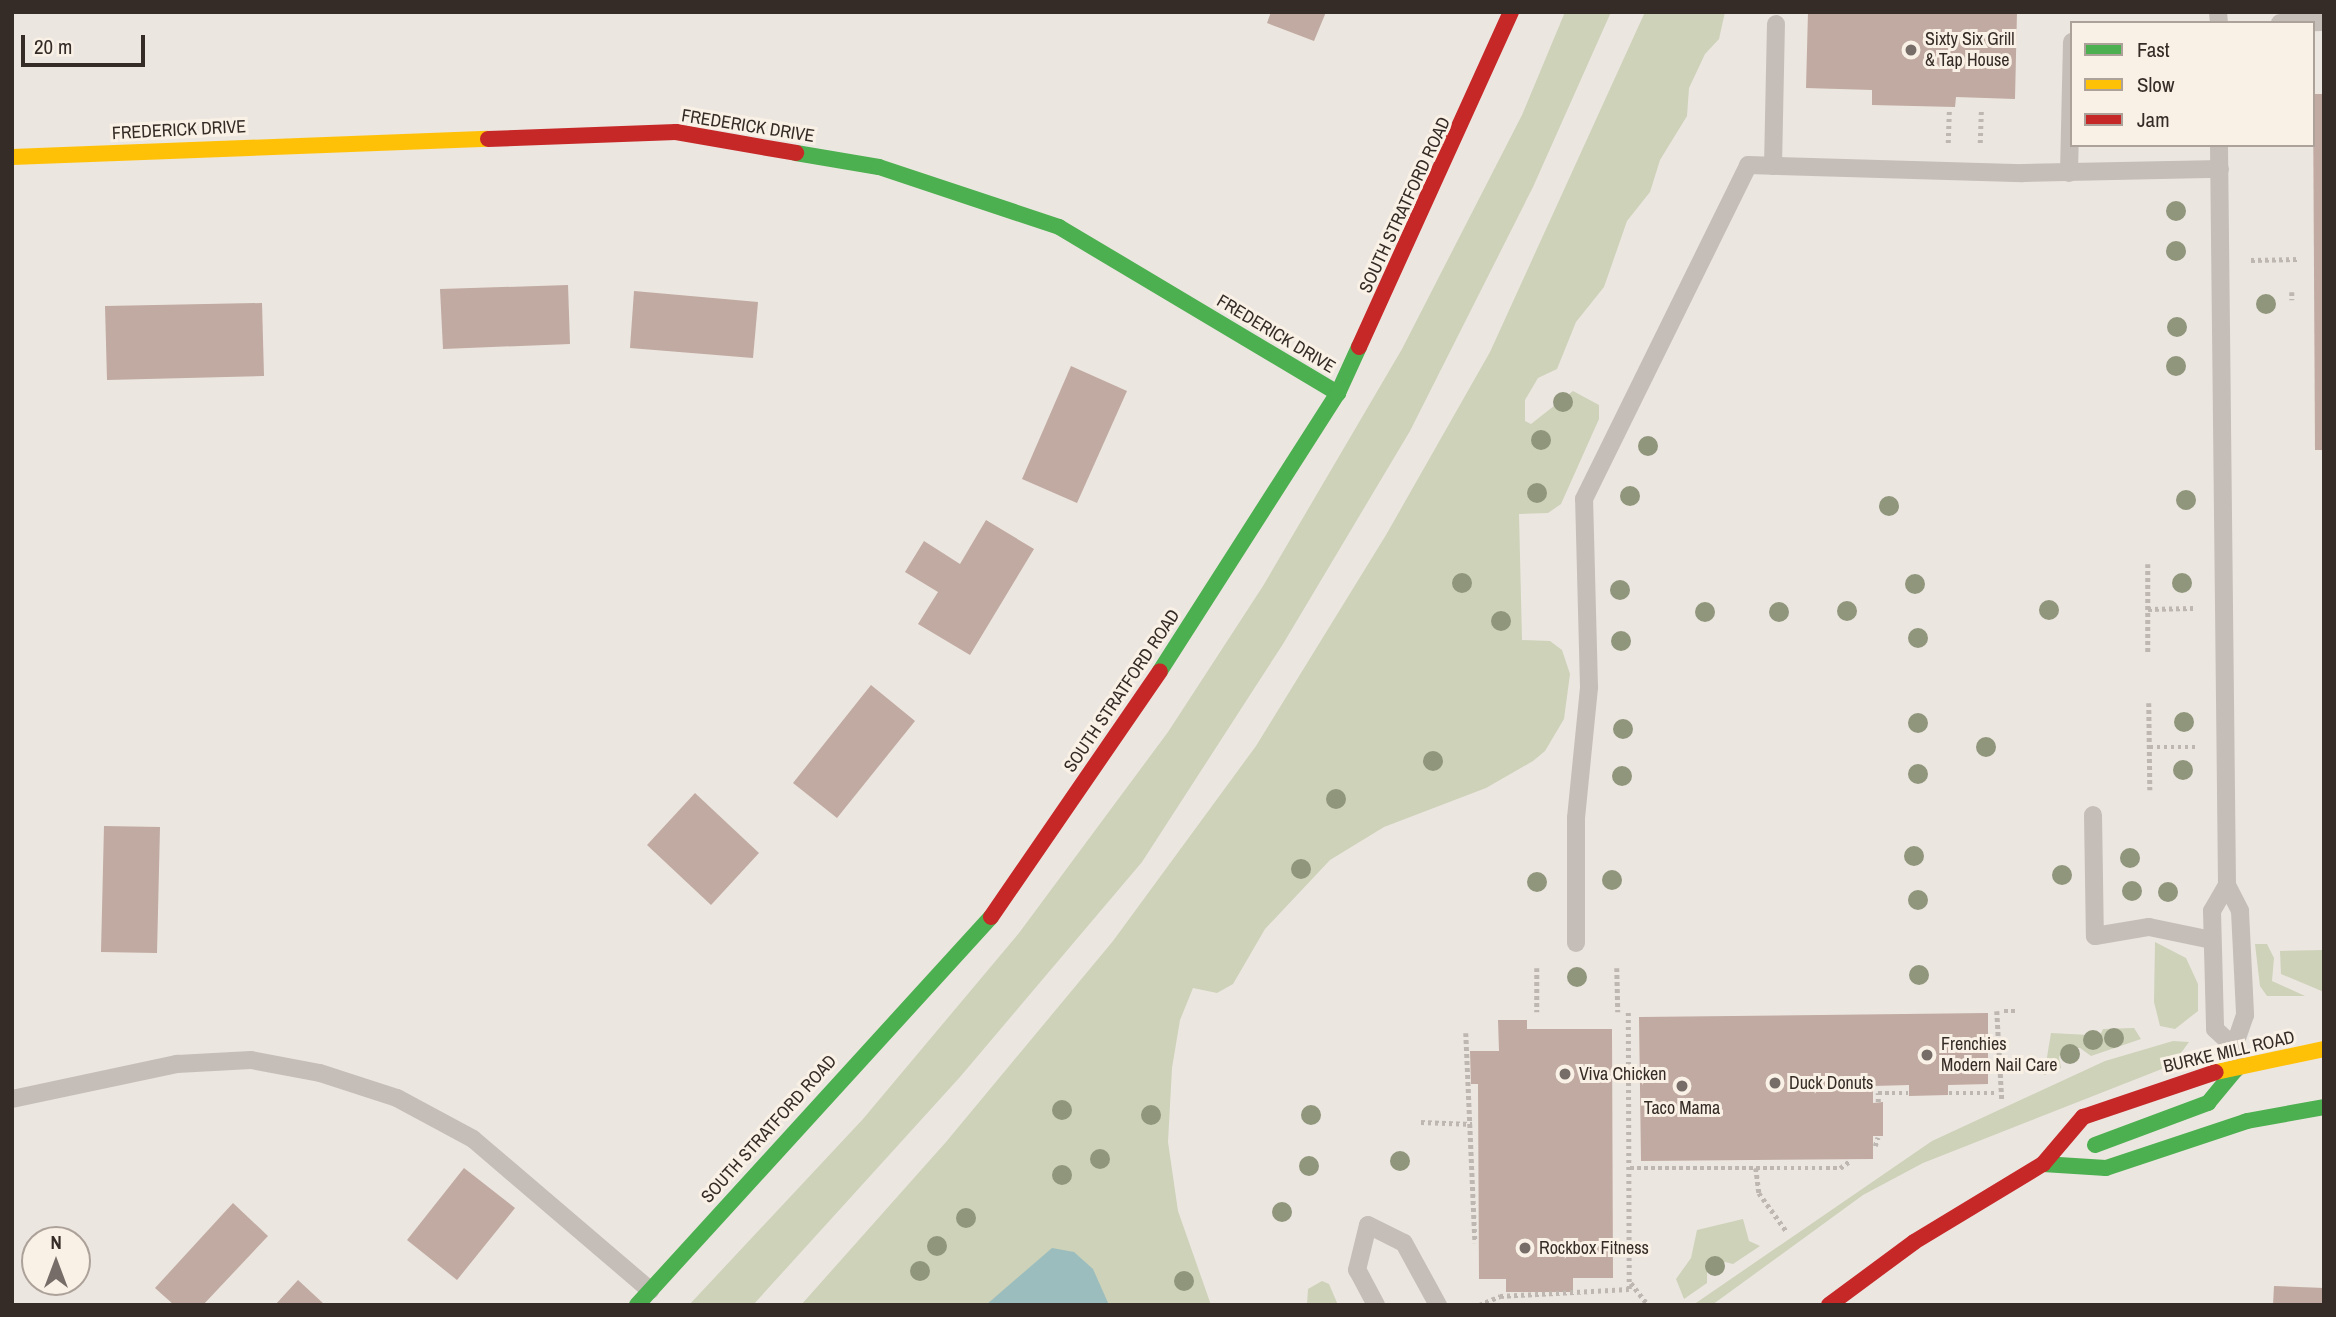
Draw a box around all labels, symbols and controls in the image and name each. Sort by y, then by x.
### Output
scale bar [24,21,149,65]
legend [2070,21,2315,147]
place label: Sixty Six Grill & Tap House [1925,29,2014,72]
text: 20 m [34,32,72,61]
text: Fast [2137,35,2170,64]
marker: Sixty Six Grill & Tap House [1903,42,1919,58]
text: Slow [2137,70,2174,99]
street label: FREDERICK DRIVE [680,105,816,147]
text: Jam [2137,105,2170,134]
street label: SOUTH STRATFORD ROAD [1355,114,1455,296]
street label: FREDERICK DRIVE [111,116,247,144]
street label: FREDERICK DRIVE [1213,290,1339,378]
street label: SOUTH STRATFORD ROAD [1059,606,1185,776]
street label: BURKE MILL ROAD [2161,1026,2297,1078]
place label: Frenchies Modern Nail Care [1941,1034,2057,1076]
marker: Frenchies Modern Nail Care [1919,1047,1935,1063]
street label: SOUTH STRATFORD ROAD [697,1051,841,1207]
place label: Viva Chicken [1579,1063,1667,1085]
marker: Viva Chicken [1557,1066,1573,1082]
place label: Duck Donuts [1789,1072,1873,1094]
marker: Duck Donuts [1767,1075,1783,1091]
marker: Taco Mama [1674,1078,1690,1094]
place label: Taco Mama [1644,1097,1720,1119]
north arrow [21,1226,91,1296]
text: N [50,1229,62,1255]
place label: Rockbox Fitness [1539,1237,1649,1259]
marker: Rockbox Fitness [1517,1240,1533,1256]

